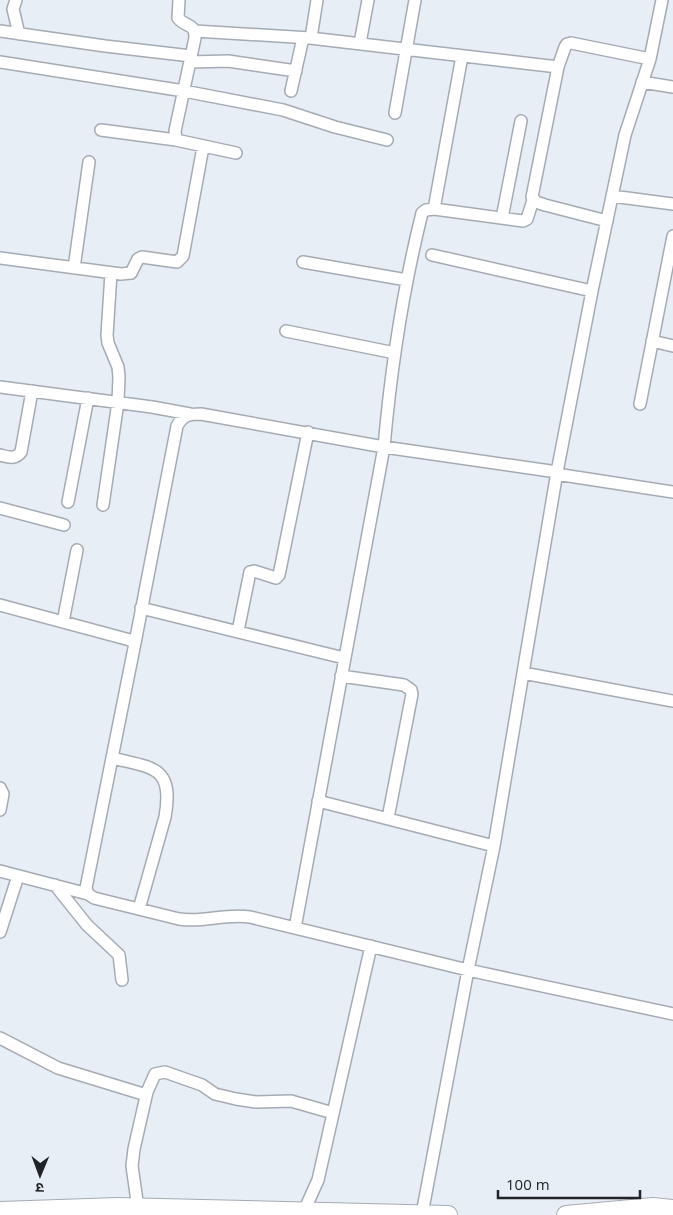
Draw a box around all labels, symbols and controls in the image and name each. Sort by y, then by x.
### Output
north arrow [15,1150,65,1200]
scale bar [498,1168,640,1200]
text: 100 m [506,1174,550,1194]
text: उ [35,1179,44,1198]

